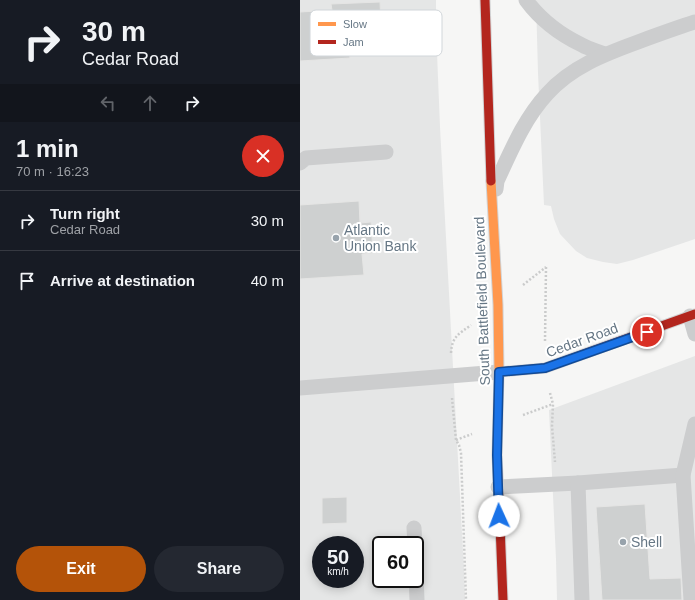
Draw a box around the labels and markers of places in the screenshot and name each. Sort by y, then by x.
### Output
place label: Atlantic Union Bank [344,222,417,254]
marker: Atlantic Union Bank [331,233,341,243]
pin [630,315,664,349]
place label: Shell [631,534,662,550]
marker: Shell [618,537,628,547]

